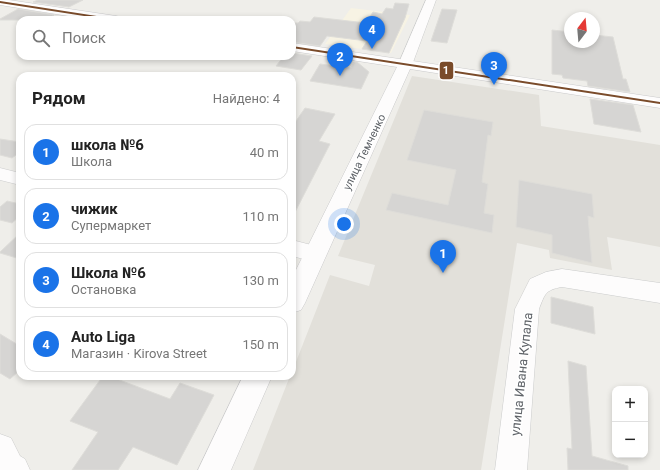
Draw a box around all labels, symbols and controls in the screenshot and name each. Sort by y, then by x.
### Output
north arrow [564,12,600,48]
search box [16,16,296,60]
pin: 4 [359,16,385,49]
icon: search [30,27,52,49]
text: Поиск [62,29,106,47]
pin: 2 [327,43,353,76]
pin: 3 [481,52,507,85]
line badge: 1 [439,61,454,80]
text: 1 [443,64,449,77]
text: Рядом [32,88,86,108]
text: Найдено: 4 [213,91,280,106]
street label: улица Темченко [340,112,388,192]
text: школа №6 [71,136,144,154]
text: 1 [42,145,50,160]
text: 40 m [250,145,279,160]
text: Школа [71,154,112,169]
text: чижик [71,200,118,218]
text: 2 [42,209,50,224]
text: 110 m [242,209,279,224]
your location [334,214,354,234]
text: Супермаркет [71,218,151,233]
pin: 1 [430,240,456,273]
text: Школа №6 [71,264,146,282]
text: 3 [42,273,50,288]
text: 130 m [242,273,279,288]
text: Остановка [71,282,136,297]
street label: улица Ивана Купала [508,312,535,436]
text: Auto Liga [71,328,135,346]
text: 4 [42,337,50,352]
text: 150 m [242,337,279,352]
text: Магазин · Kirova Street [71,346,207,361]
map controls [612,386,648,458]
button: + [612,386,648,422]
button: − [612,422,648,458]

